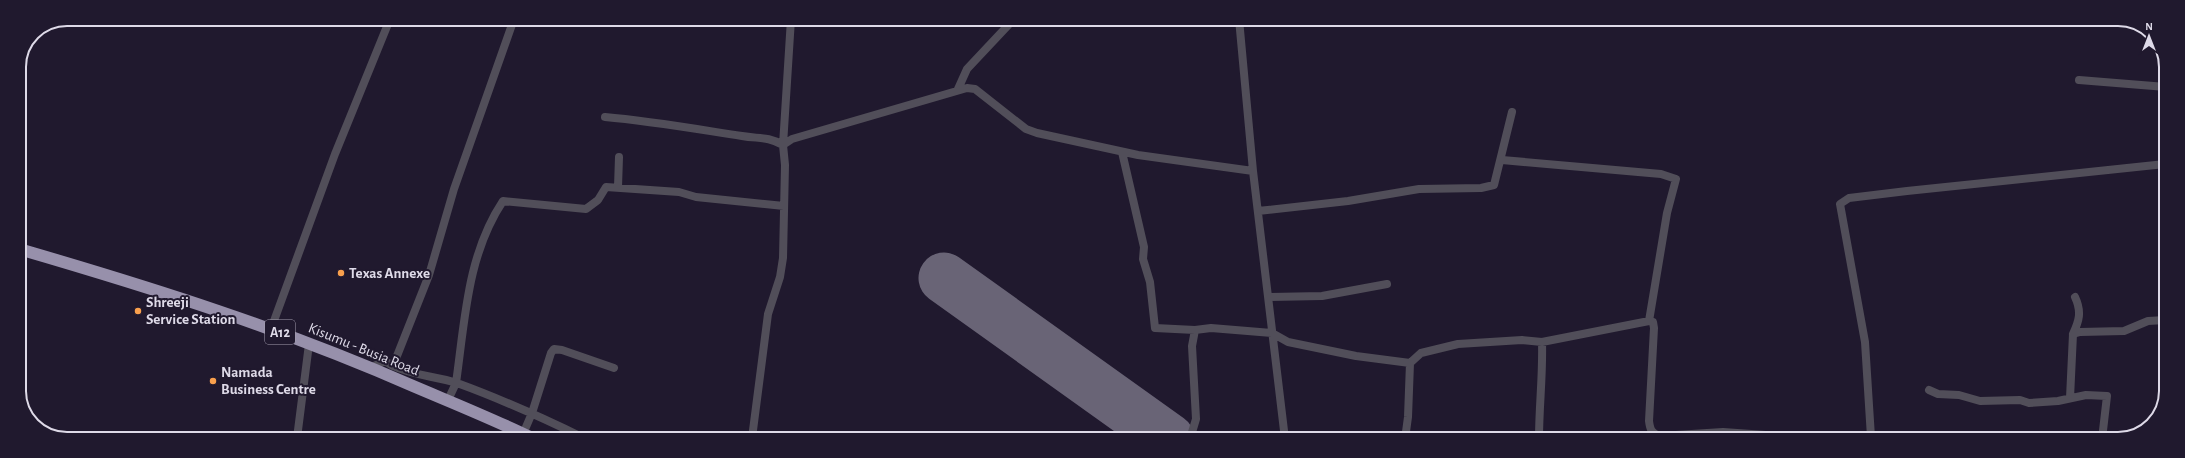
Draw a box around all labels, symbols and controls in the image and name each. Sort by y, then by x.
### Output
north arrow [2129,16,2169,56]
text: N [2145,21,2153,32]
place label: Texas Annexe [349,266,430,281]
marker: Texas Annexe [336,268,346,278]
place label: Shreeji Service Station [146,295,235,327]
marker: Shreeji Service Station [133,306,143,316]
road number: A12 [265,320,295,344]
street label: Kisumu - Busia Road [306,320,422,379]
place label: Namada Business Centre [221,365,316,397]
marker: Namada Business Centre [208,376,218,386]

